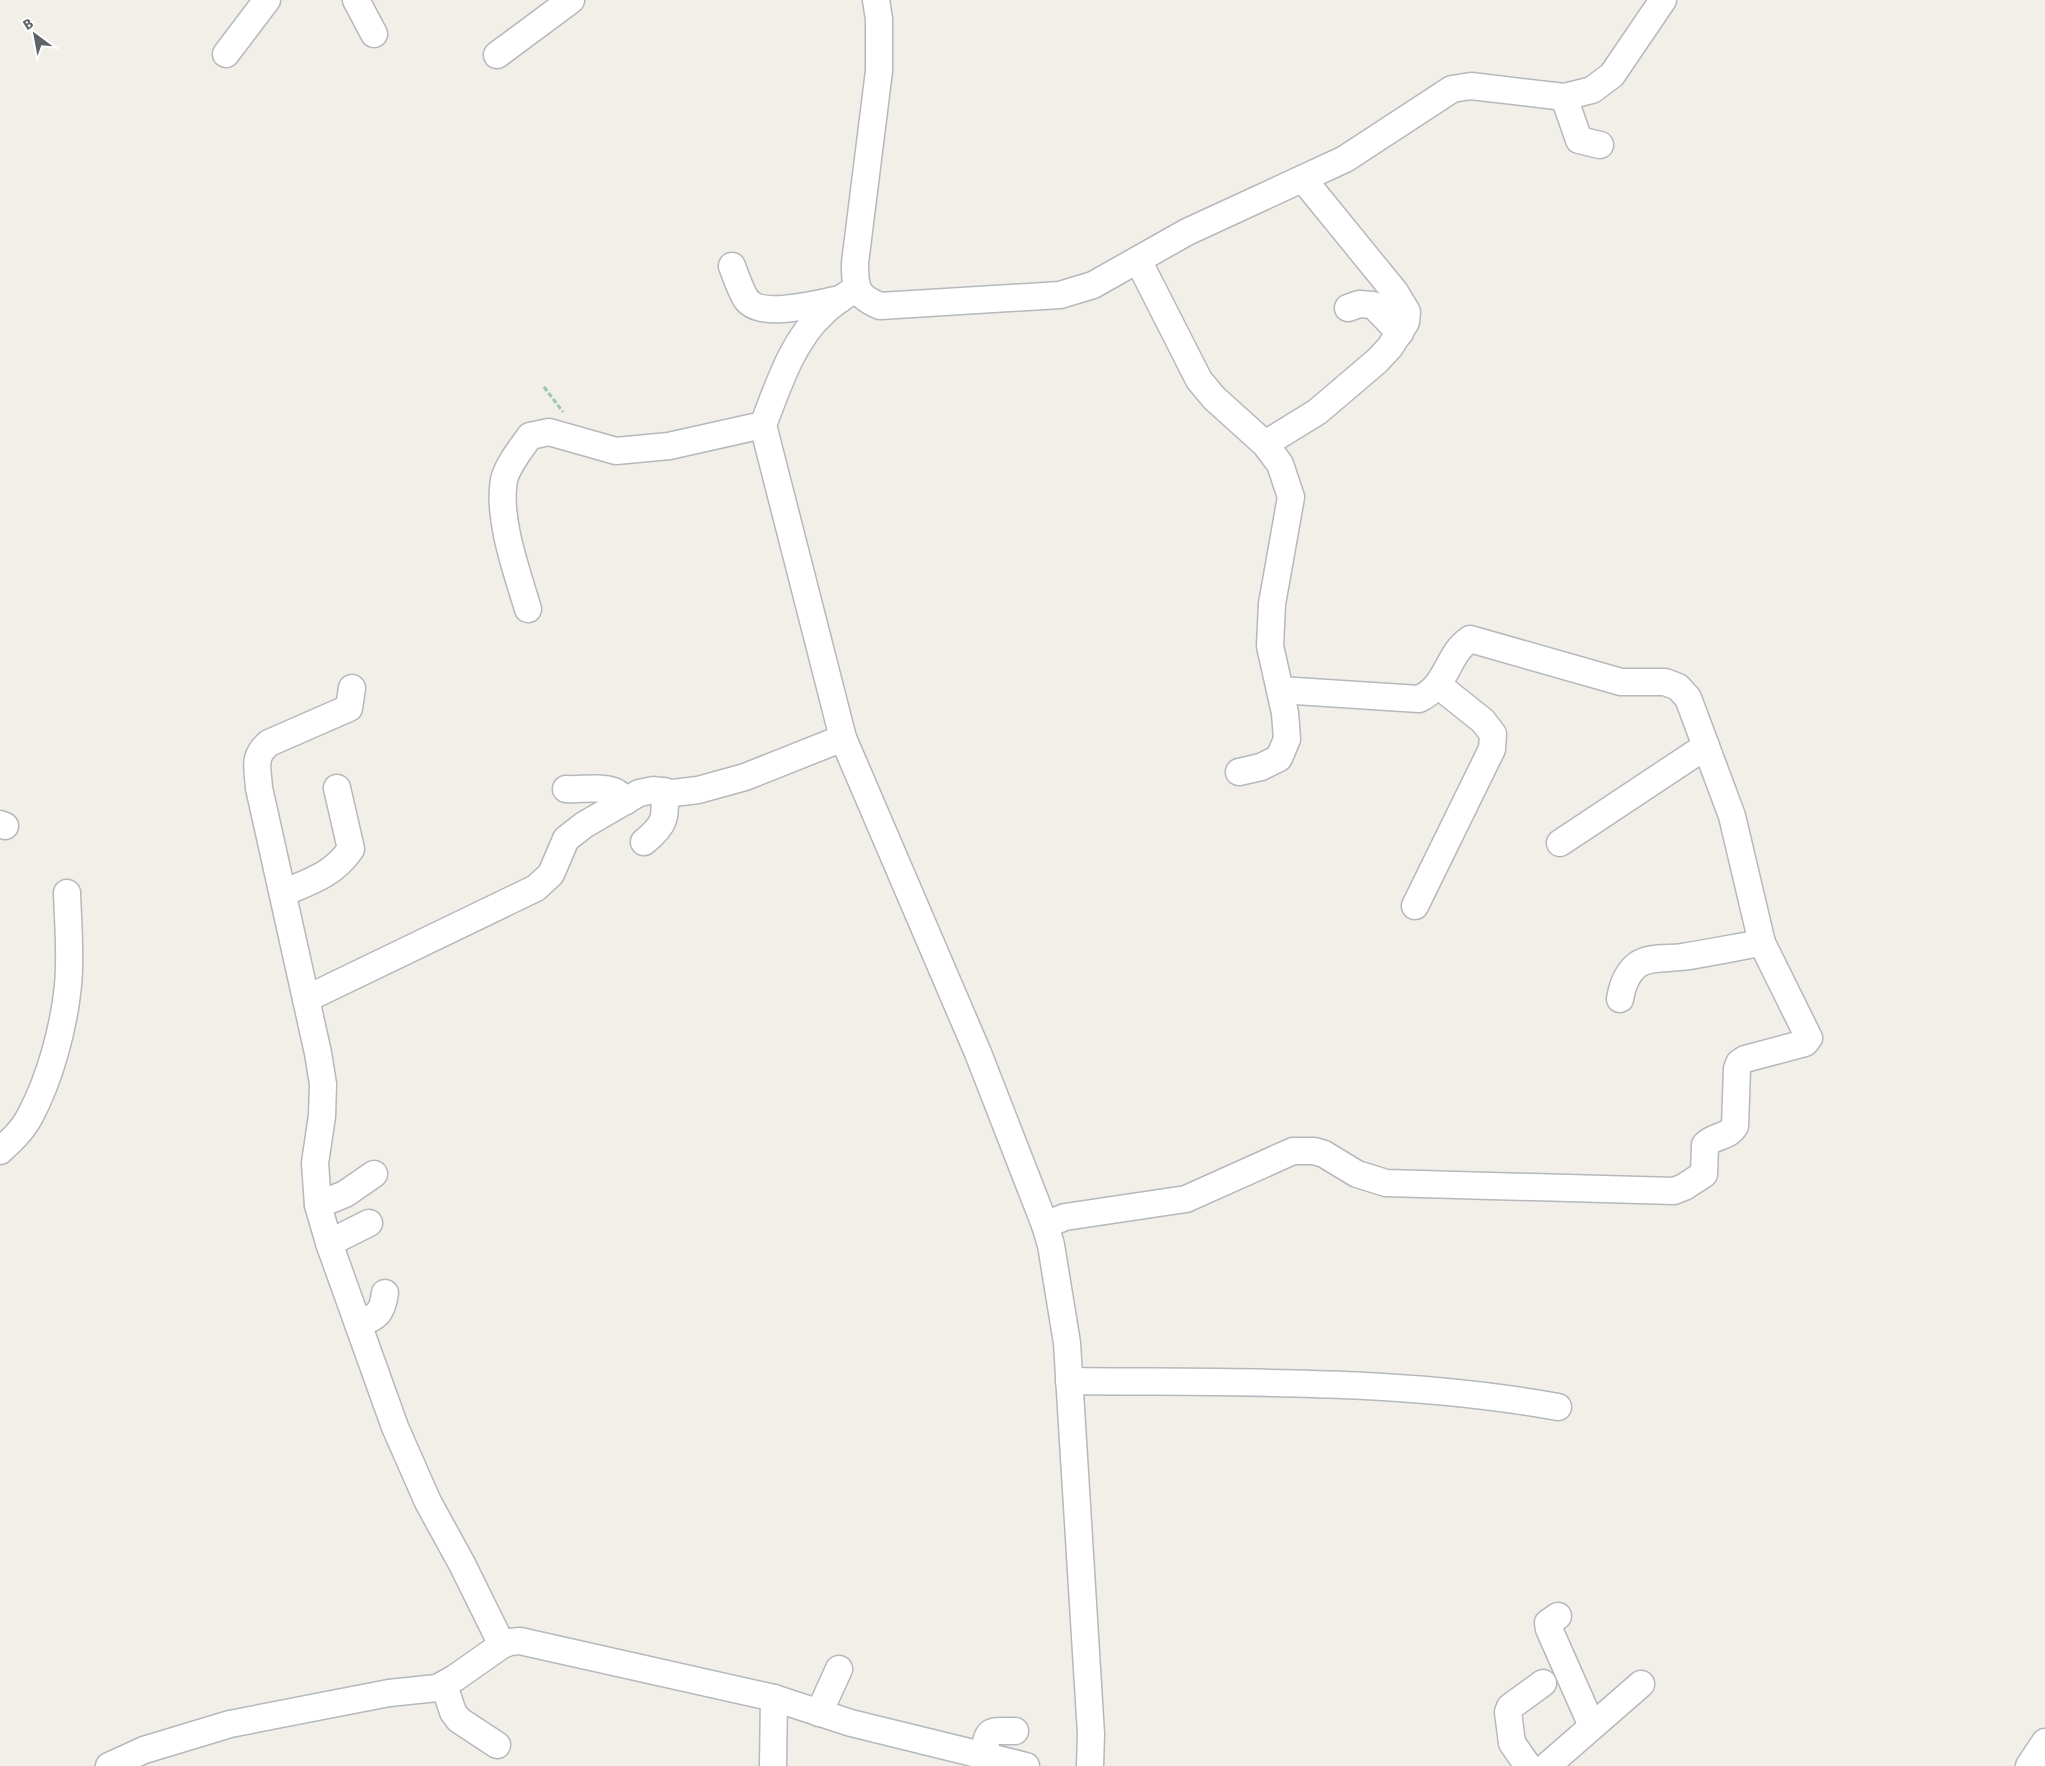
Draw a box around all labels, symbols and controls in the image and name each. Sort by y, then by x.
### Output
north arrow [10,10,60,60]
text: B [20,15,37,34]

